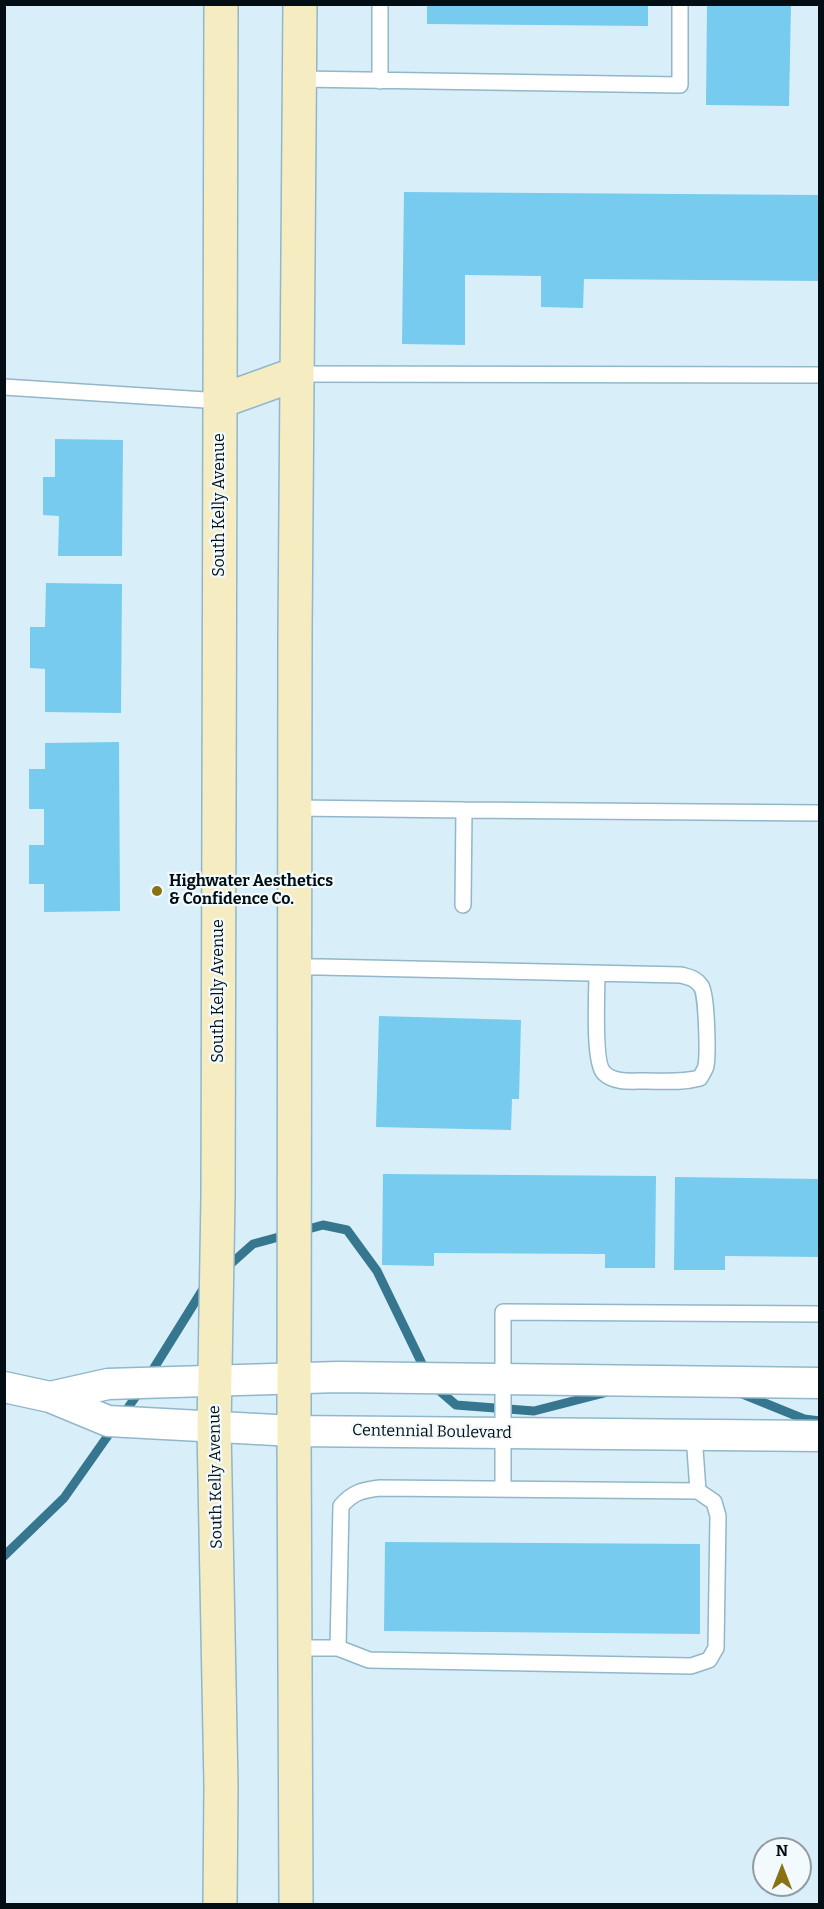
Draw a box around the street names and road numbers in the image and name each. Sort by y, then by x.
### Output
street label: South Kelly Avenue [210,433,230,577]
street label: South Kelly Avenue [209,919,229,1063]
street label: South Kelly Avenue [205,1405,227,1549]
street label: Centennial Boulevard [352,1421,512,1443]

